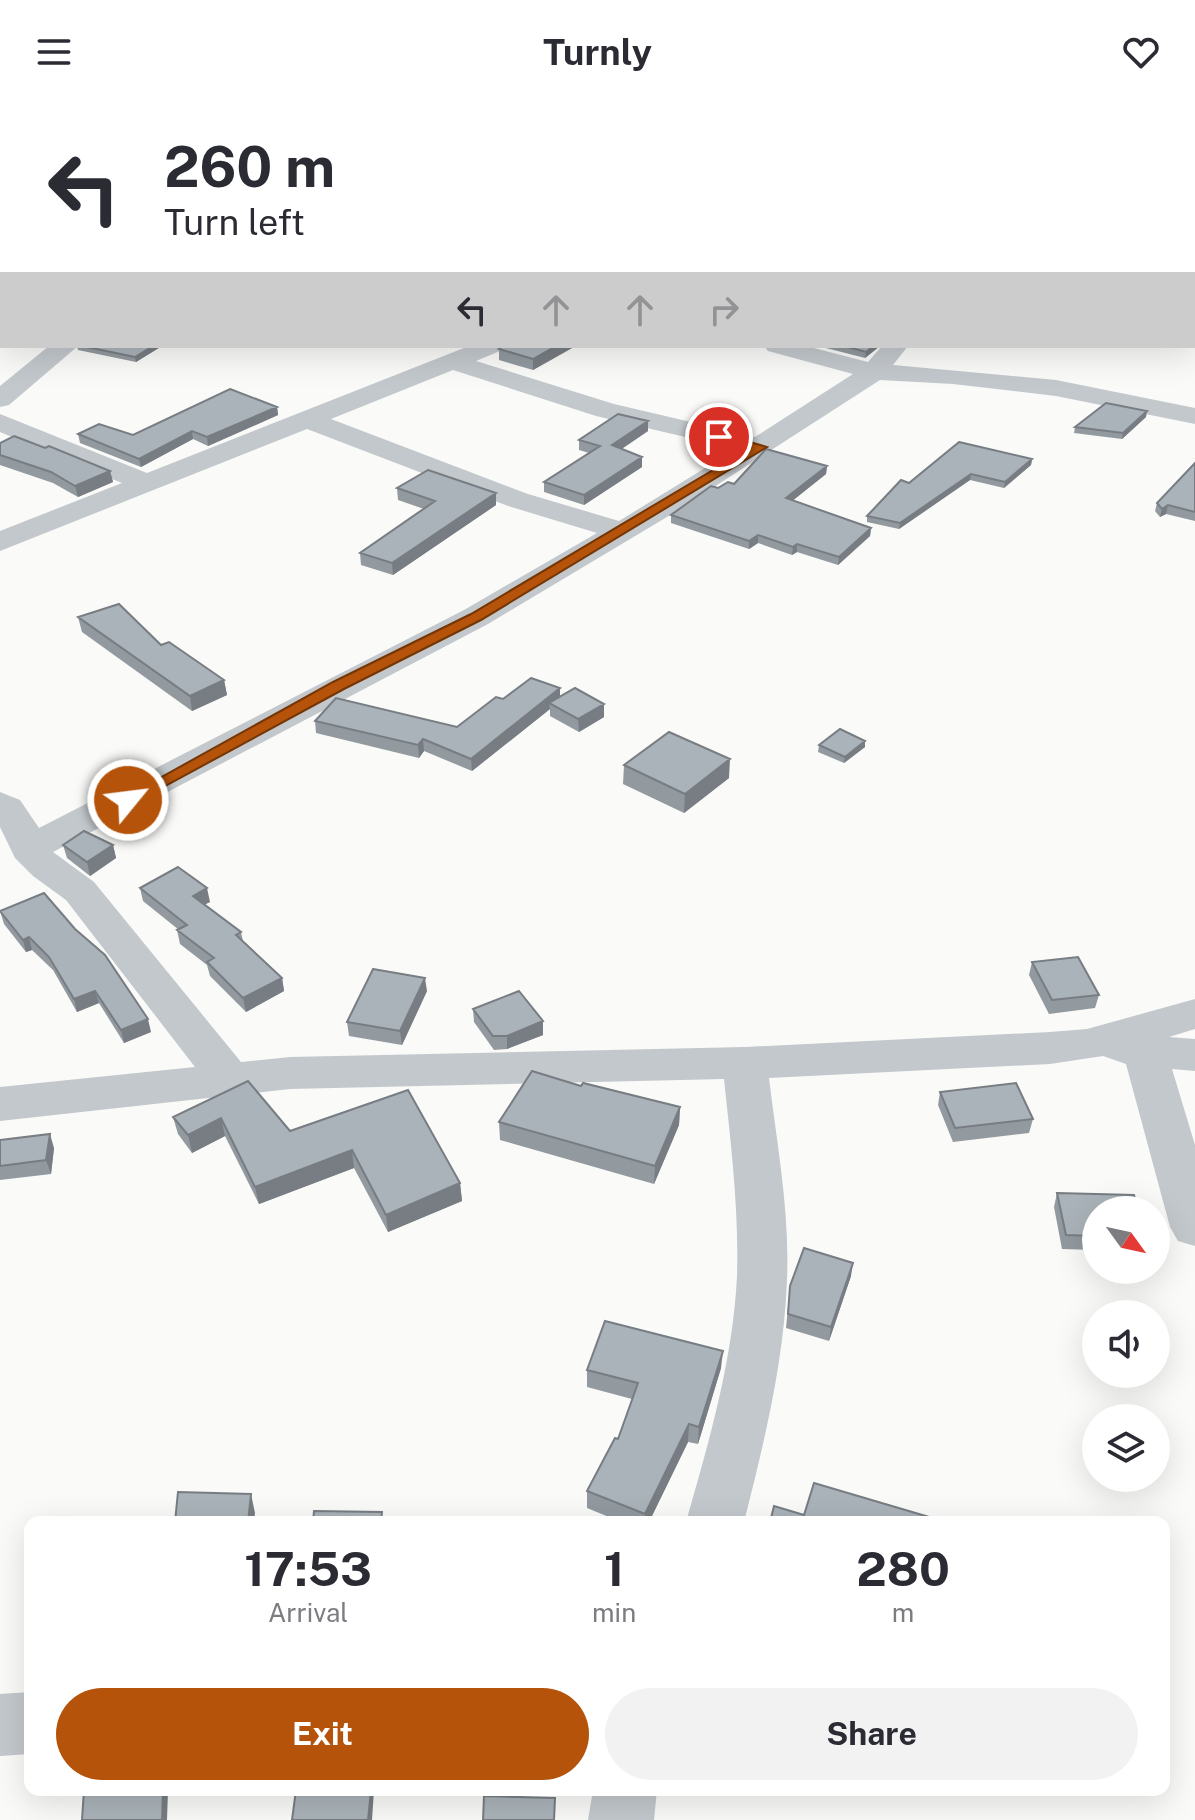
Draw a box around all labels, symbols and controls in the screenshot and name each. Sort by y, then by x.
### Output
icon: menu [32,30,76,74]
icon: heart [1119,30,1163,74]
text: Turnly [543,31,652,73]
text: 260 m [164,134,335,200]
icon: left [32,136,136,240]
text: Turn left [164,201,305,243]
icon: left [450,288,494,332]
icon: ahead [534,288,578,332]
icon: ahead [618,288,662,332]
icon: right [702,288,746,332]
pin [685,403,753,471]
icon: arrive [697,415,741,459]
position arrow [86,758,170,842]
north arrow [1082,1196,1170,1284]
map controls [1082,1196,1170,1492]
button: sound [1082,1300,1170,1388]
button: layers [1082,1404,1170,1492]
text: 17:53 [244,1540,372,1597]
text: 1 [604,1540,624,1597]
text: 280 [856,1540,950,1597]
text: Arrival [268,1597,348,1628]
text: min [592,1597,636,1628]
text: m [892,1597,914,1628]
button: Exit [56,1688,589,1780]
button: Share [605,1688,1138,1780]

